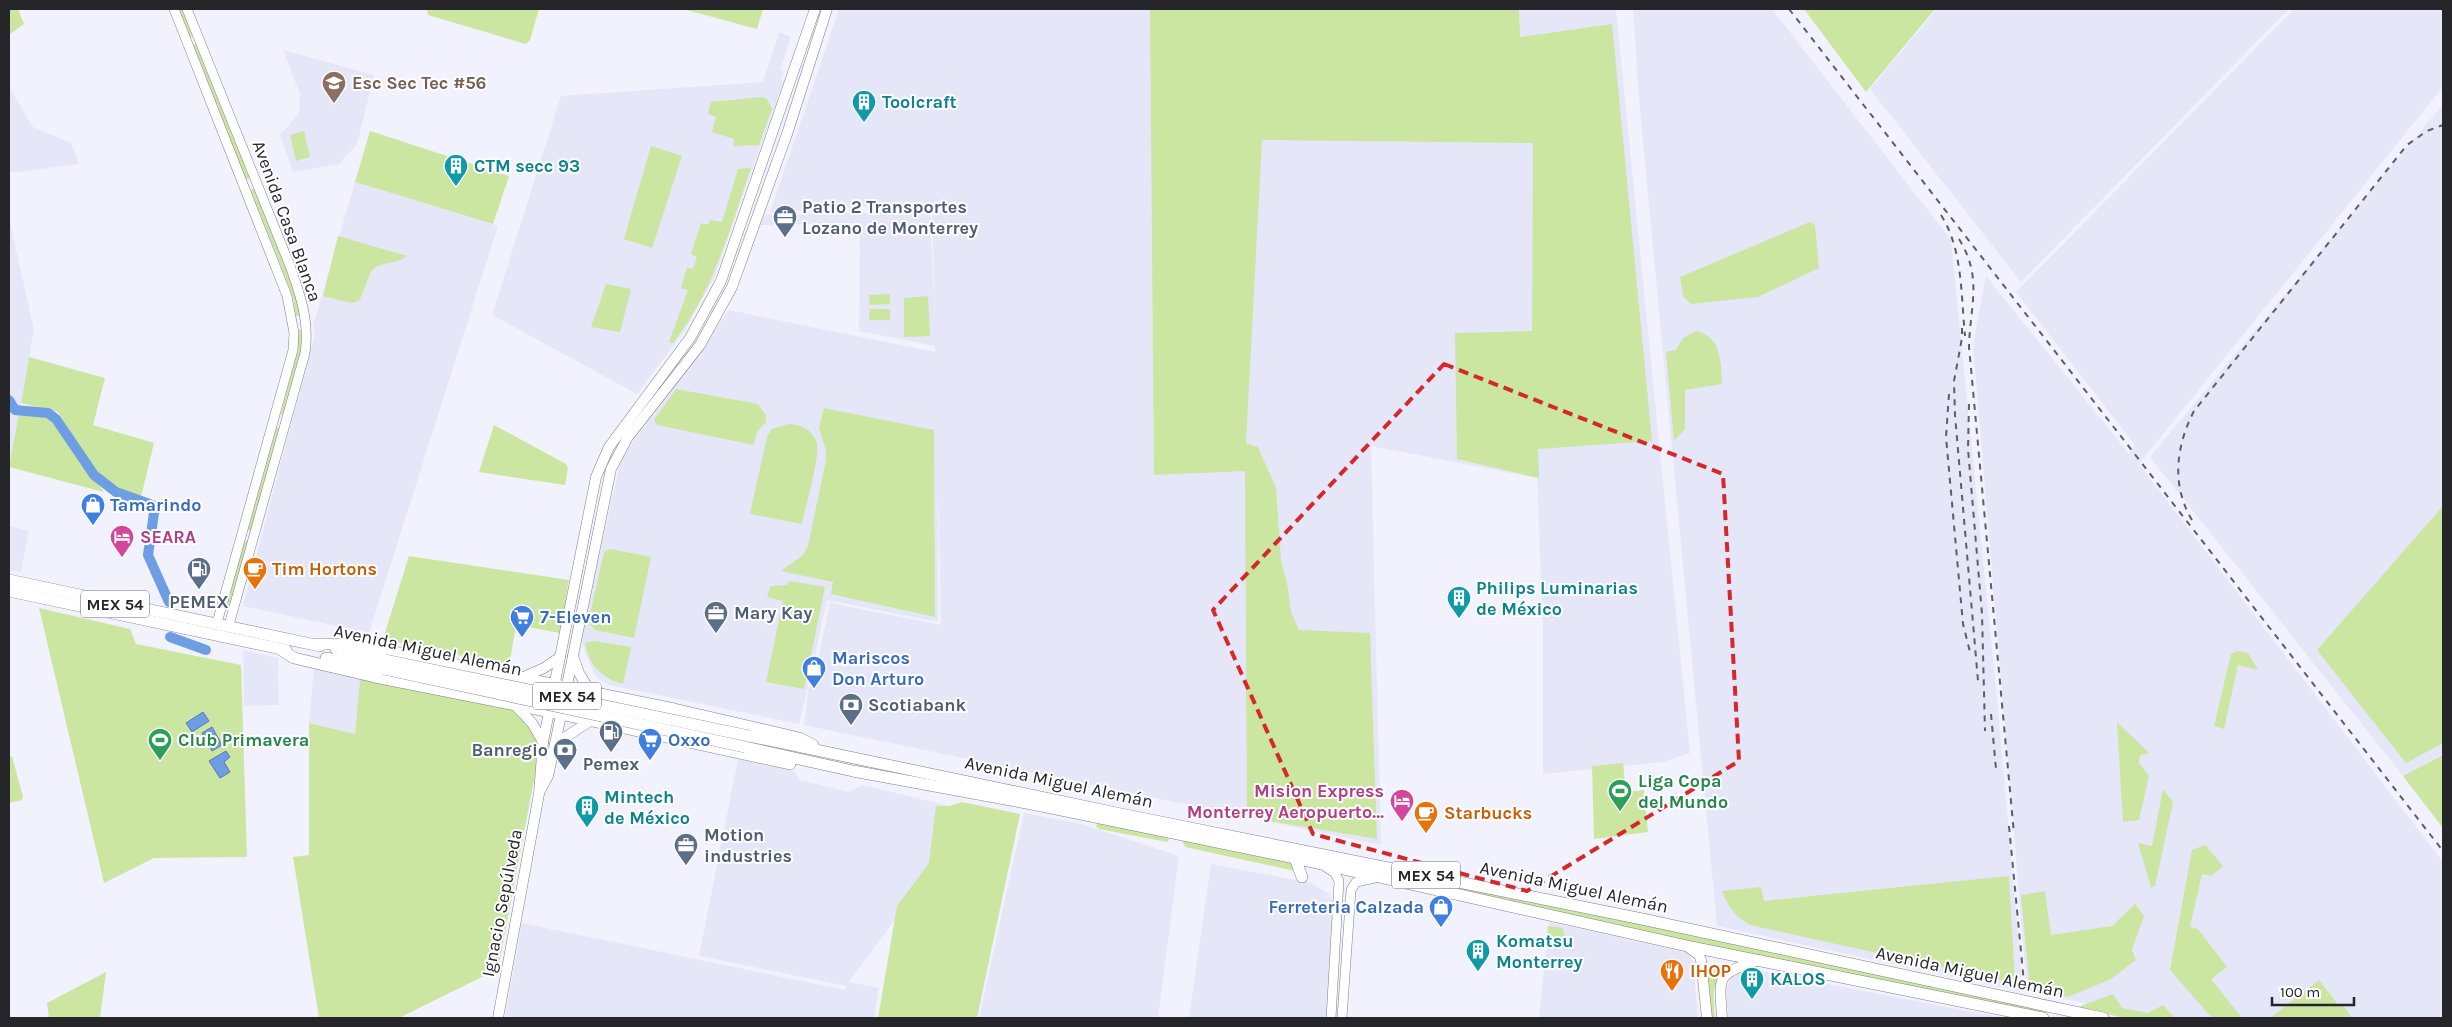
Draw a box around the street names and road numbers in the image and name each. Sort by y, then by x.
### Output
street label: Avenida Casa Blanca [248,137,326,305]
road number: MEX 54 [81,590,149,618]
street label: Avenida Miguel Alemán [332,619,524,681]
road number: MEX 54 [533,682,601,709]
street label: Avenida Miguel Alemán [963,751,1155,813]
street label: Ignacio Sepúlveda [477,827,527,979]
street label: Avenida Miguel Alemán [1478,856,1670,918]
road number: MEX 54 [1392,862,1460,888]
street label: Avenida Miguel Alemán [1874,941,2066,1003]

